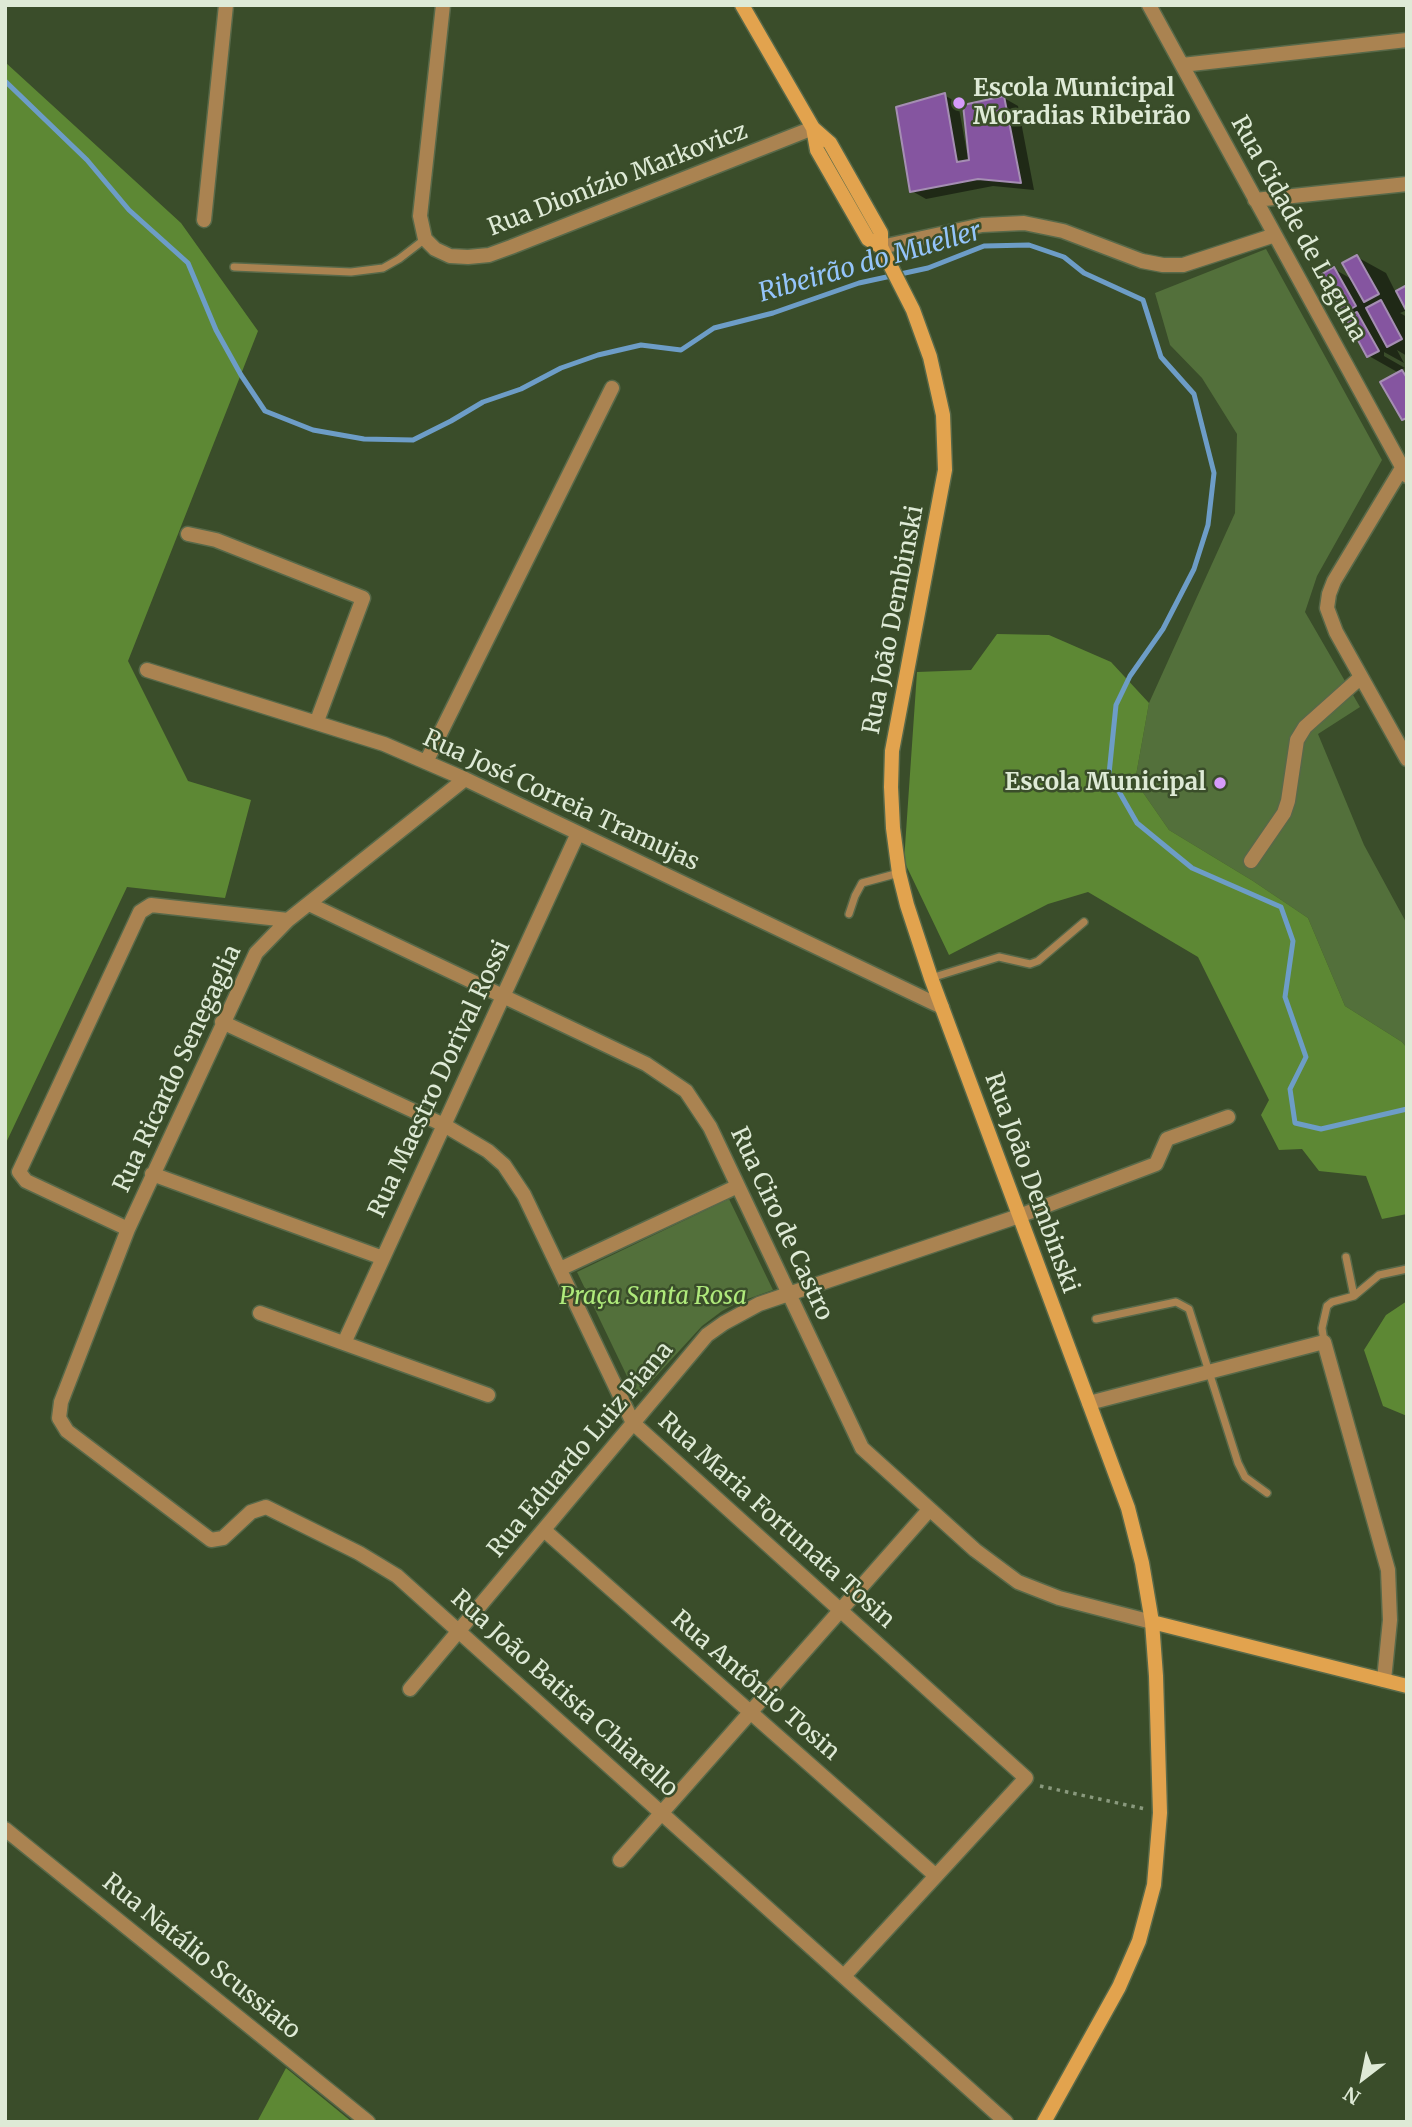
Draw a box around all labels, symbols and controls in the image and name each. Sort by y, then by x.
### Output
place label: Escola Municipal Moradias Ribeirão [973,75,1191,131]
marker: Escola Municipal Moradias Ribeirão [951,95,967,111]
street label: Rua Cidade de Laguna [1224,111,1372,347]
street label: Rua Dionízio Markovicz [484,117,752,243]
water label: Ribeirão do Mueller [755,216,985,310]
street label: Rua João Dembinski [858,503,930,737]
street label: Rua José Correia Tramujas [418,724,704,878]
place label: Escola Municipal [1004,769,1206,797]
marker: Escola Municipal [1212,775,1228,791]
street label: Rua Maestro Dorival Rossi [363,936,517,1222]
street label: Rua Ricardo Senegaglia [108,941,248,1197]
street label: Rua João Dembinski [978,1069,1084,1297]
street label: Rua Ciro de Castro [724,1123,838,1325]
park label: Praça Santa Rosa [559,1283,747,1311]
street label: Rua Eduardo Luiz Piana [482,1336,680,1564]
street label: Rua Maria Fortunata Tosin [652,1407,900,1635]
street label: Rua João Batista Chiarello [445,1585,683,1803]
street label: Rua Antônio Tosin [665,1605,845,1767]
street label: Rua Natálio Scussiato [96,1868,306,2046]
north arrow [1328,2043,1398,2113]
text: N [1339,2082,1365,2110]

